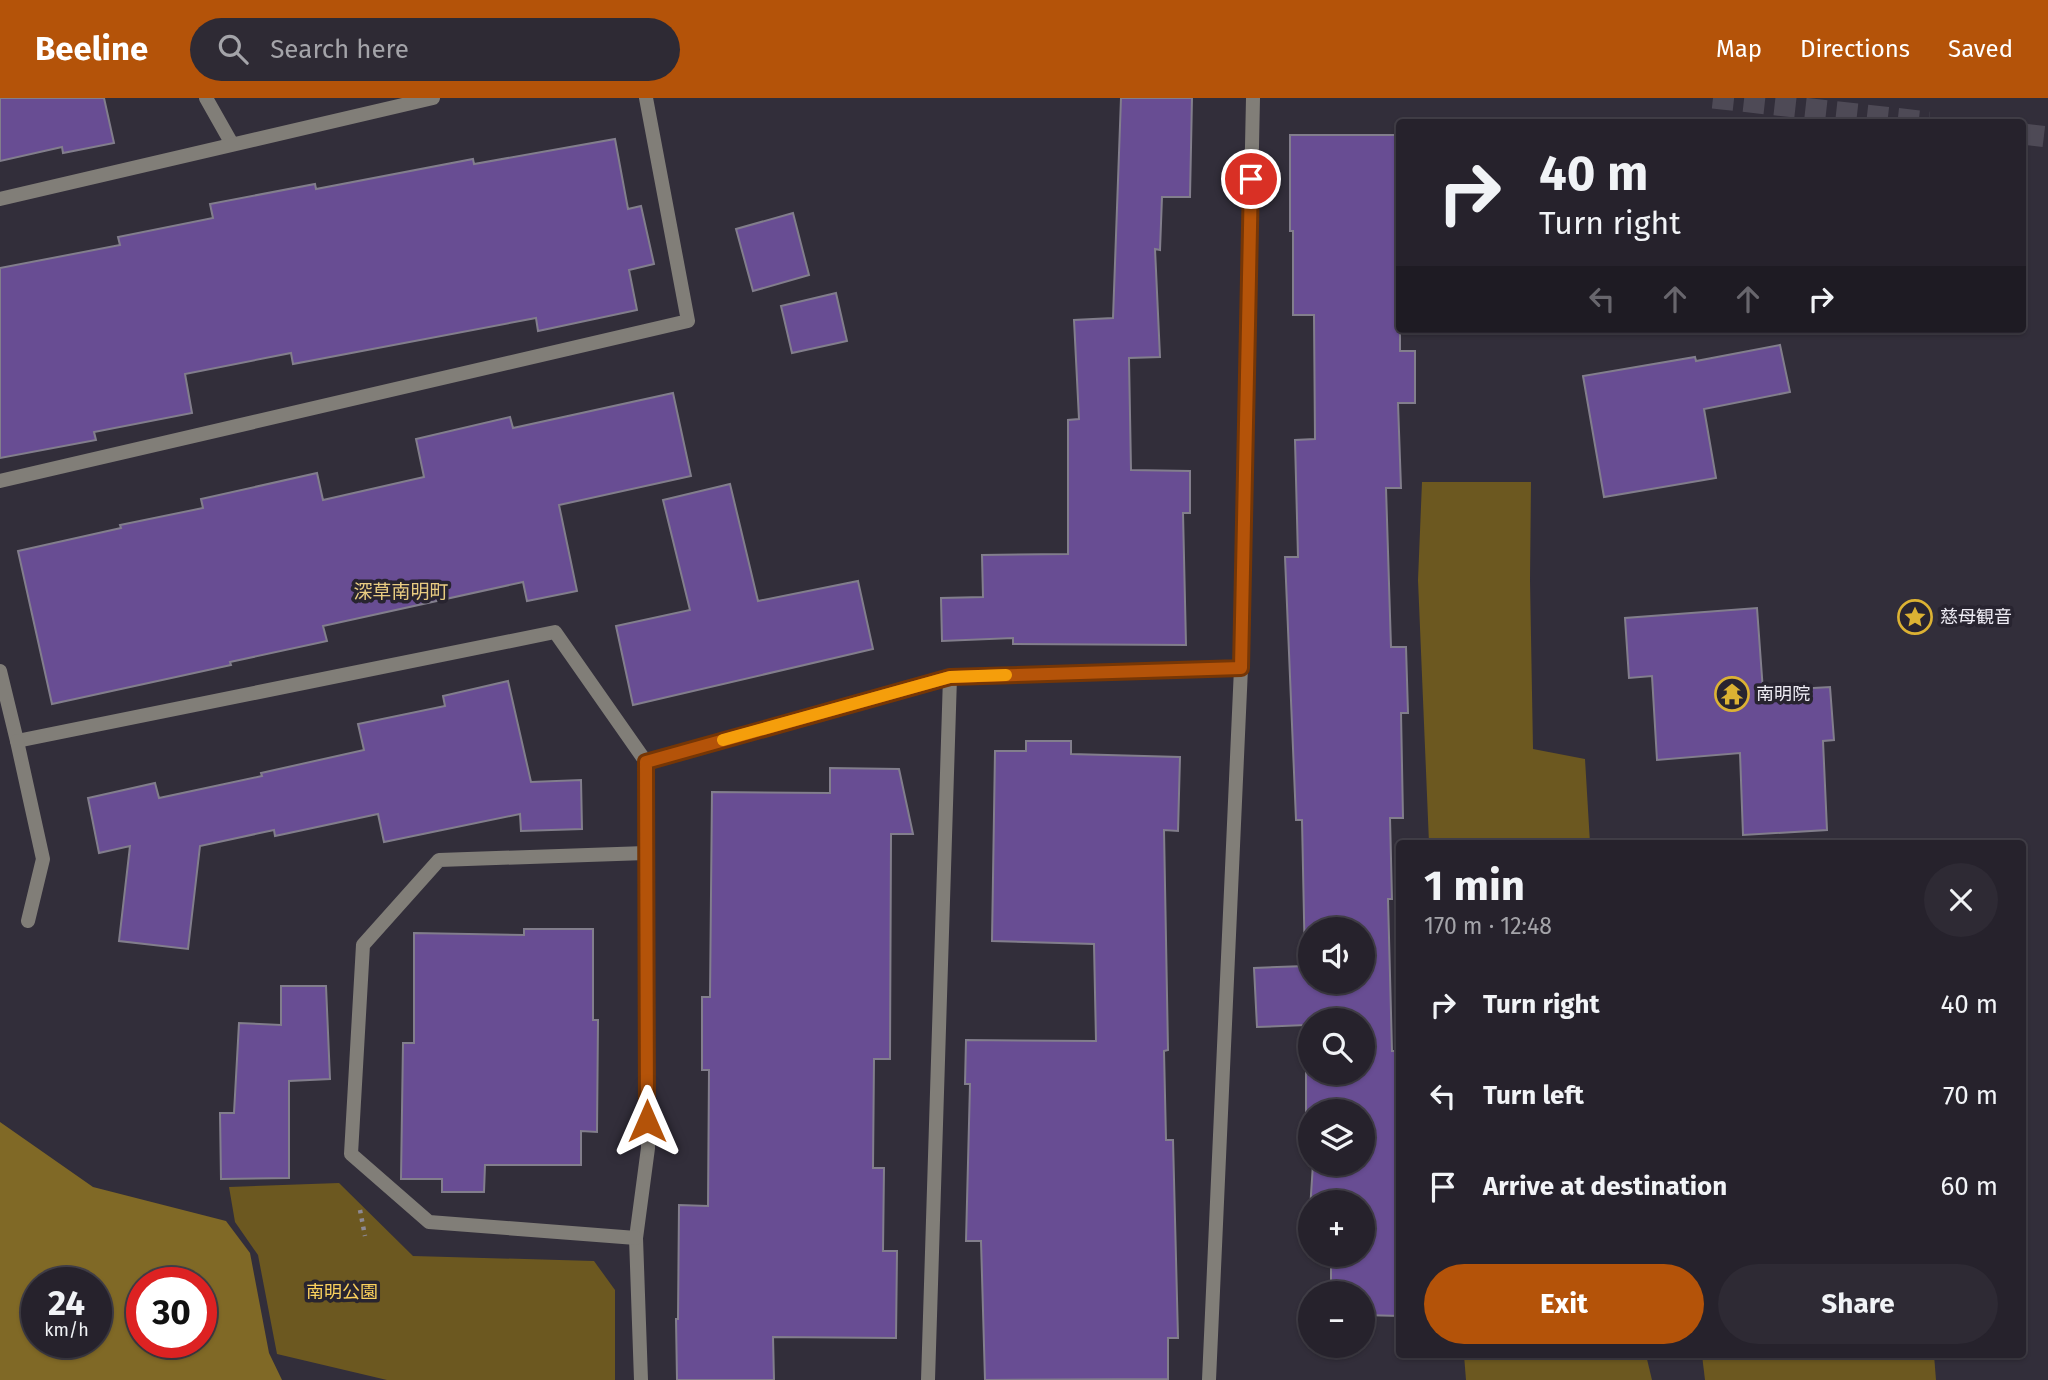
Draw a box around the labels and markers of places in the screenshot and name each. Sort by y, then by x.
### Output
pin [1221,149,1281,209]
place icon: 慈母観音 [1896,598,1934,636]
place label: 慈母観音 [1940,606,2012,628]
temple icon: 南明院 [1713,675,1751,713]
place label: 南明院 [1756,683,1810,705]

